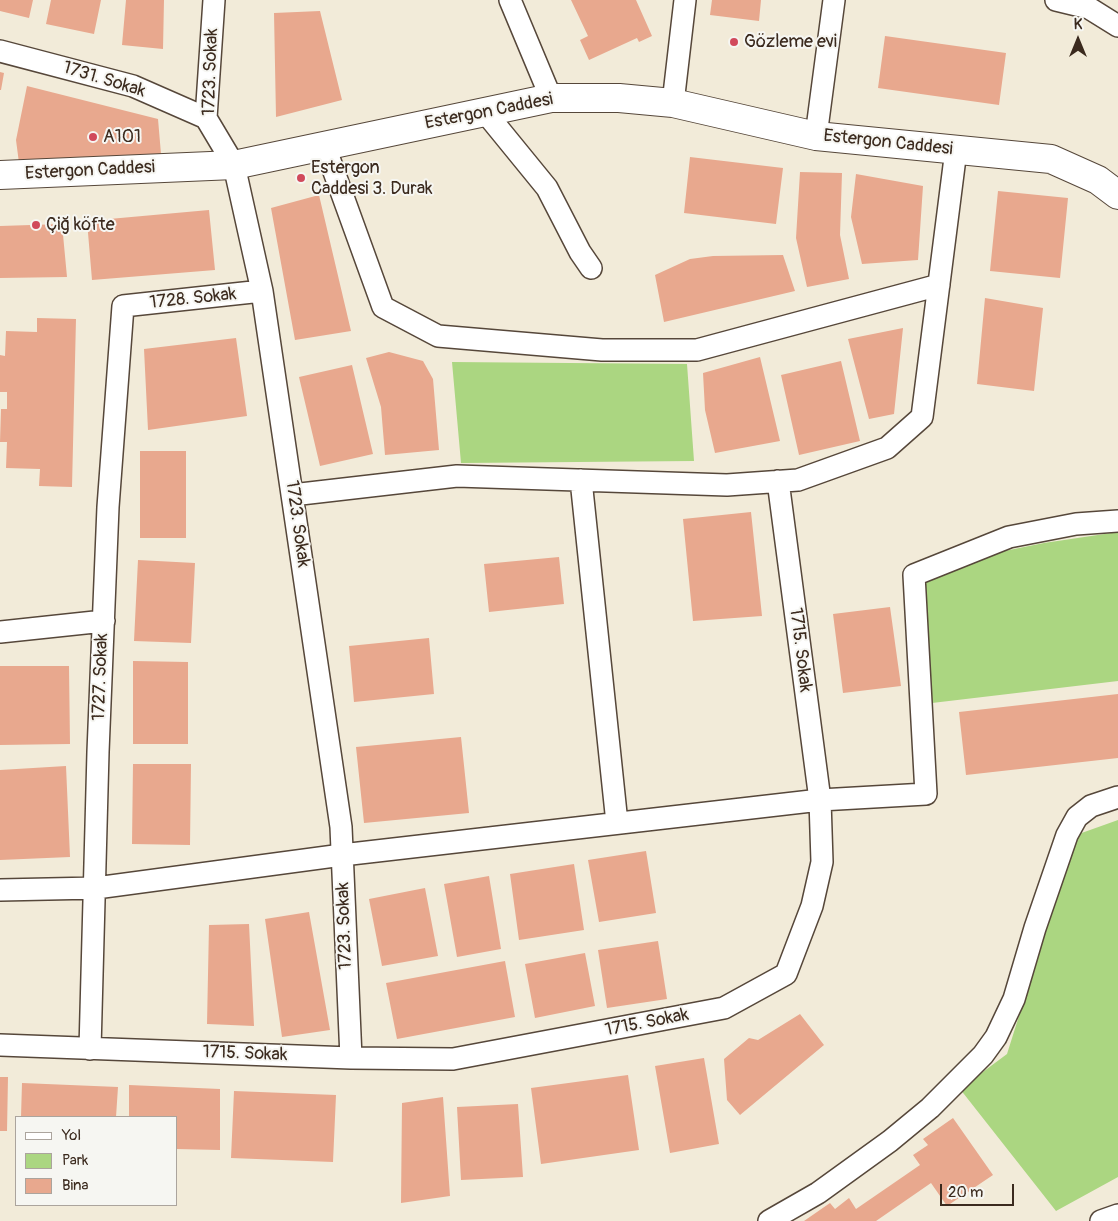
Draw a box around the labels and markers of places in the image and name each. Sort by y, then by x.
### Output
place label: Gözleme evi [744,31,837,53]
marker: Gözleme evi [728,36,740,48]
place label: A101 [103,126,141,148]
marker: A101 [87,131,99,143]
place label: Estergon Caddesi 3. Durak [311,157,433,200]
marker: Estergon Caddesi 3. Durak [295,172,307,184]
place label: Çiğ köfte [46,214,115,236]
marker: Çiğ köfte [30,219,42,231]

